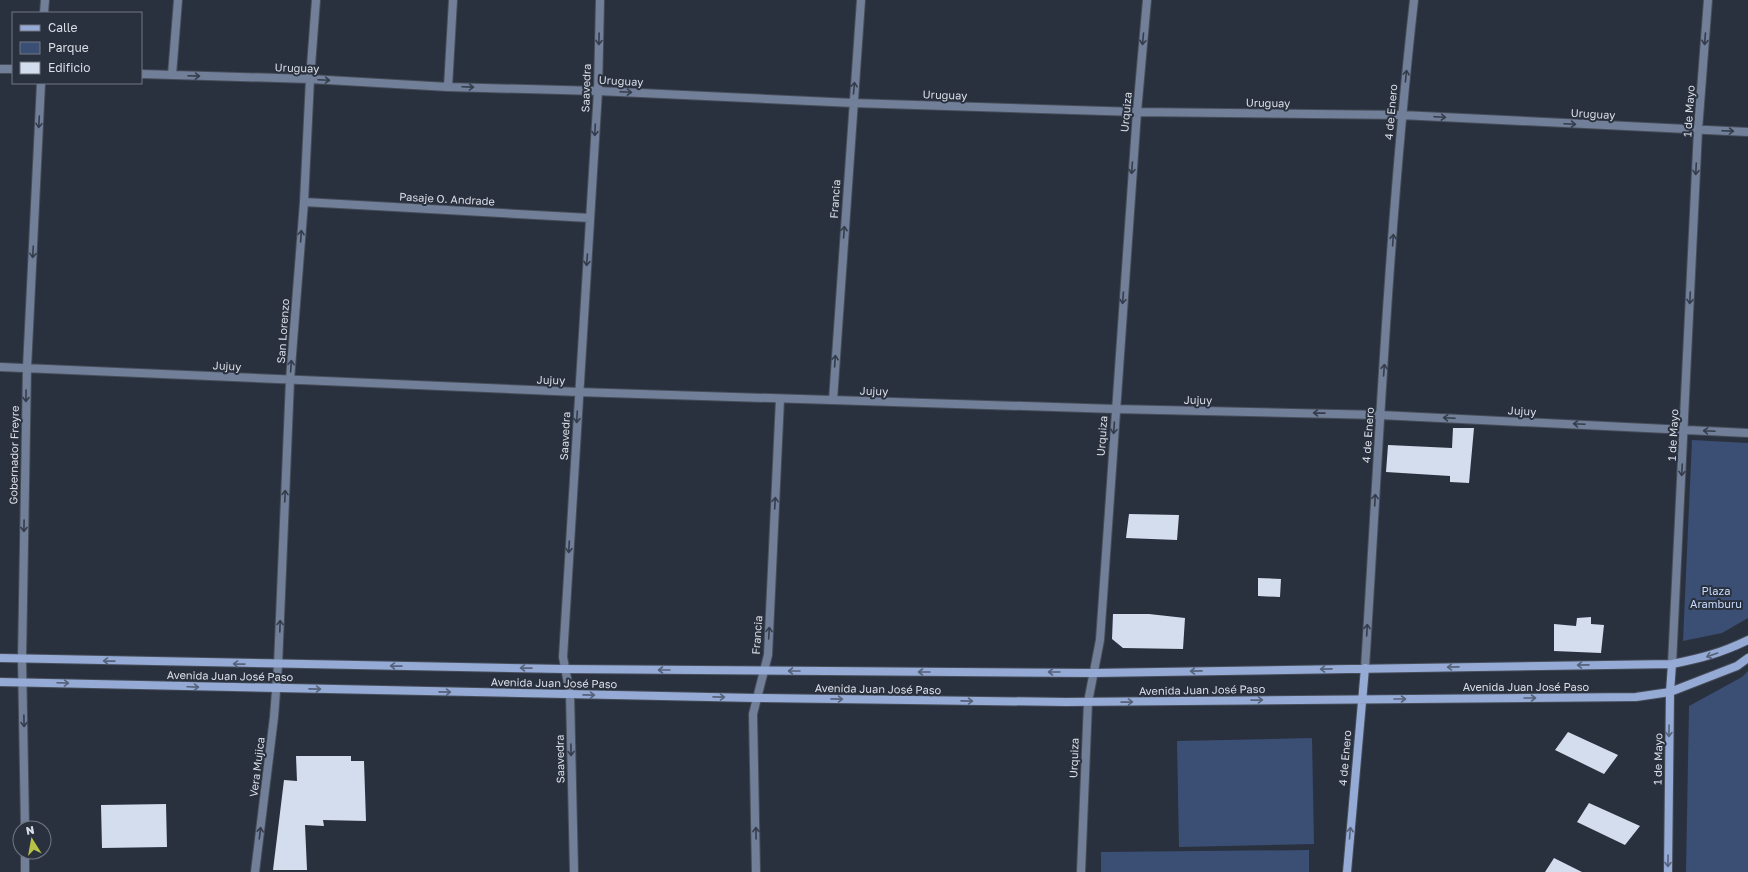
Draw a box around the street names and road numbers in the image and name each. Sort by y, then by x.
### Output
street label: Uruguay [275,60,320,75]
street label: Saavedra [578,63,593,113]
street label: Uruguay [598,73,644,88]
street label: 4 de Enero [1382,83,1399,140]
street label: 1 de Mayo [1680,84,1697,137]
street label: Uruguay [923,87,968,102]
street label: Urquiza [1117,91,1134,133]
street label: Uruguay [1246,96,1290,109]
street label: Uruguay [1570,106,1616,121]
street label: Francia [827,179,842,219]
street label: Pasaje O. Andrade [399,190,495,207]
street label: San Lorenzo [274,298,291,364]
street label: Jujuy [212,358,242,373]
street label: Jujuy [537,373,566,386]
street label: Jujuy [860,384,889,397]
street label: Jujuy [1184,393,1212,406]
street label: Jujuy [1507,403,1537,418]
street label: Gobernador Freyre [6,405,21,504]
street label: 4 de Enero [1359,406,1376,463]
street label: 1 de Mayo [1665,408,1680,461]
street label: Saavedra [557,411,572,461]
street label: Urquiza [1094,415,1109,457]
street label: Francia [749,615,764,655]
street label: Avenida Juan José Paso [167,668,294,683]
street label: Avenida Juan José Paso [491,675,618,690]
street label: Avenida Juan José Paso [1463,680,1590,693]
street label: Avenida Juan José Paso [815,681,942,696]
street label: Avenida Juan José Paso [1139,682,1266,697]
street label: 4 de Enero [1336,729,1353,786]
street label: 1 de Mayo [1651,732,1664,785]
street label: Saavedra [553,735,566,783]
street label: Vera Mujica [246,736,267,798]
street label: Urquiza [1066,738,1081,778]

